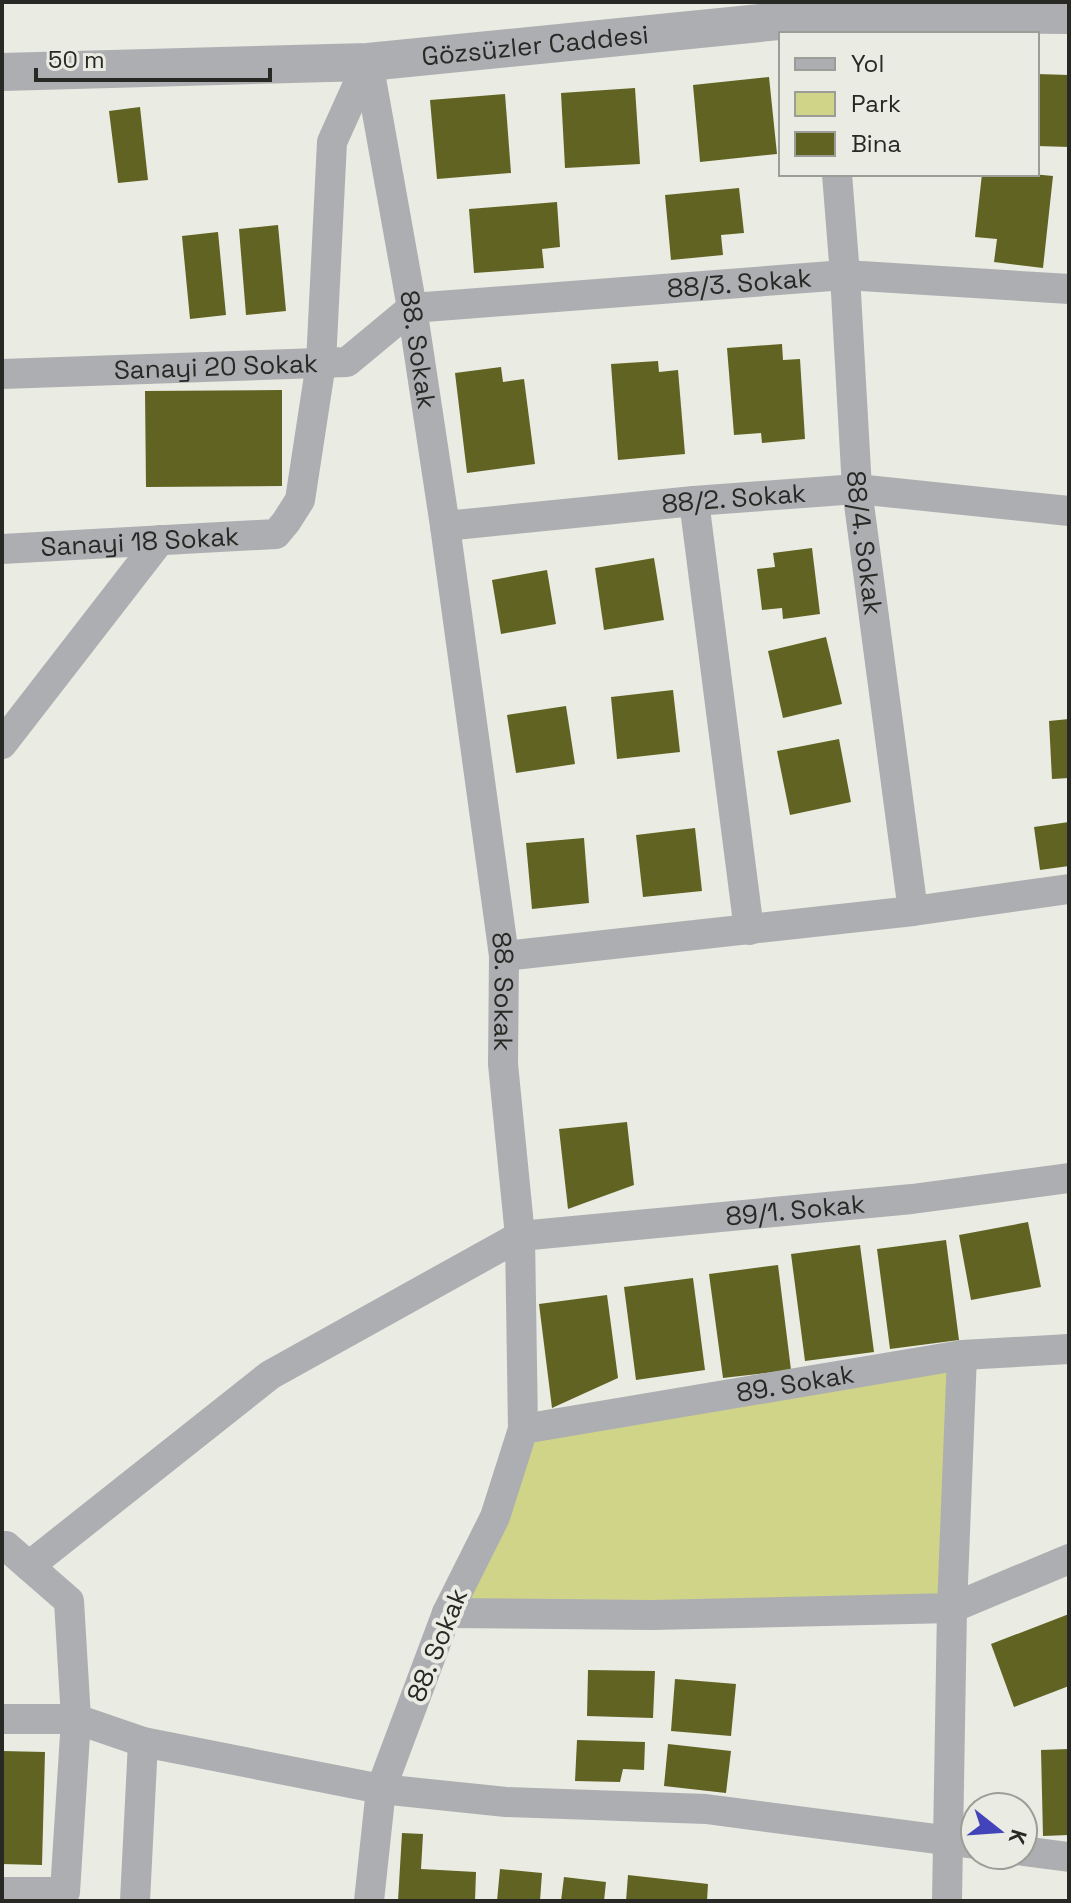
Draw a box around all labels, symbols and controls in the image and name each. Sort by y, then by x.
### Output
street label: Gözsüzler Caddesi [420,17,650,74]
scale bar [36,32,270,82]
legend [779,32,1039,176]
text: 50 m [48,44,105,75]
text: Yol [851,48,884,79]
text: Park [851,88,901,119]
text: Bina [851,128,901,159]
street label: 88/3. Sokak [666,261,813,306]
street label: 88. Sokak [392,288,444,411]
street label: Sanayi 20 Sokak [113,346,318,387]
street label: 88/4. Sokak [839,470,891,617]
street label: 88/2. Sokak [660,476,807,521]
street label: Sanayi 18 Sokak [40,519,240,564]
street label: 88. Sokak [484,930,521,1051]
street label: 89/1. Sokak [724,1187,866,1234]
street label: 89. Sokak [734,1356,857,1410]
street label: 88. Sokak [399,1583,475,1707]
north arrow [959,1791,1039,1871]
text: K [1003,1826,1034,1848]

